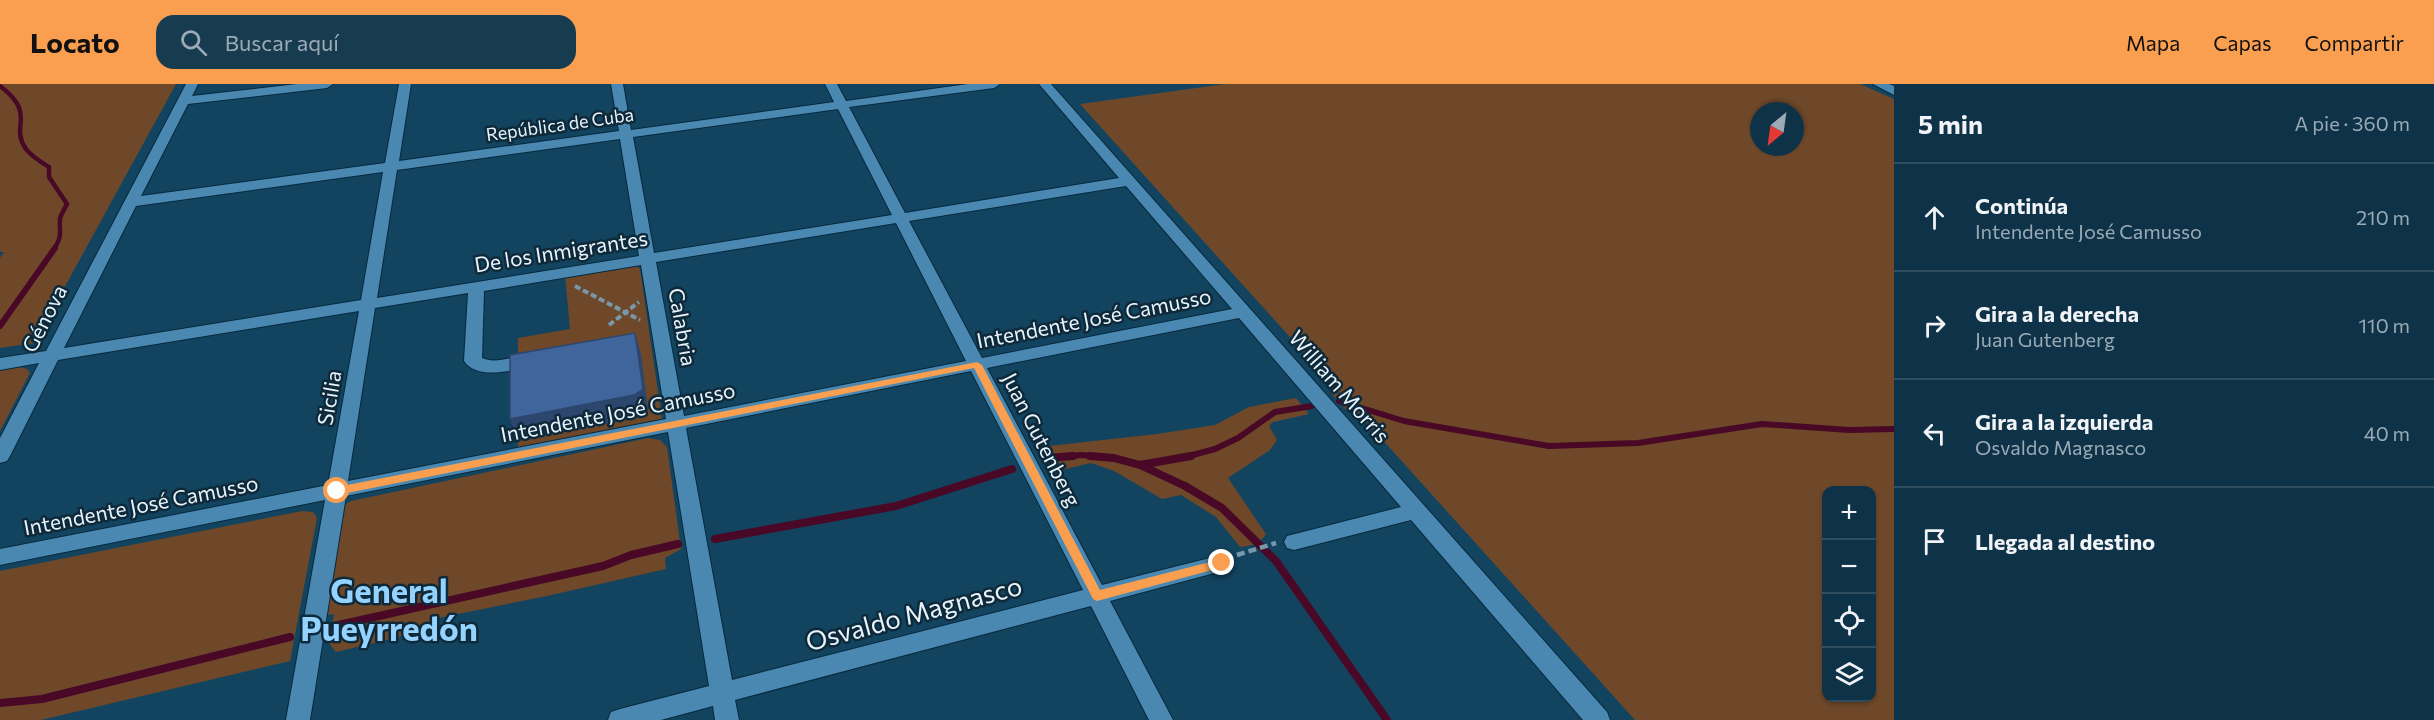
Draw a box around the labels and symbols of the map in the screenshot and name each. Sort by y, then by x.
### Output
north arrow [1750,102,1804,156]
street label: República de Cuba [485,103,635,145]
street label: De los Inmigrantes [472,224,649,277]
street label: Génova [16,280,71,356]
street label: Intendente José Camusso [974,283,1213,353]
street label: Calabria [664,286,703,368]
street label: William Morris [1285,325,1396,447]
street label: Sicilia [311,368,346,427]
street label: Juan Gutenberg [998,368,1087,510]
street label: Intendente José Camusso [498,377,737,447]
street label: Intendente José Camusso [21,470,260,540]
route start [323,477,349,503]
route end [1208,549,1234,575]
district label: General Pueyrredón [300,569,478,648]
street label: Osvaldo Magnasco [802,569,1025,656]

